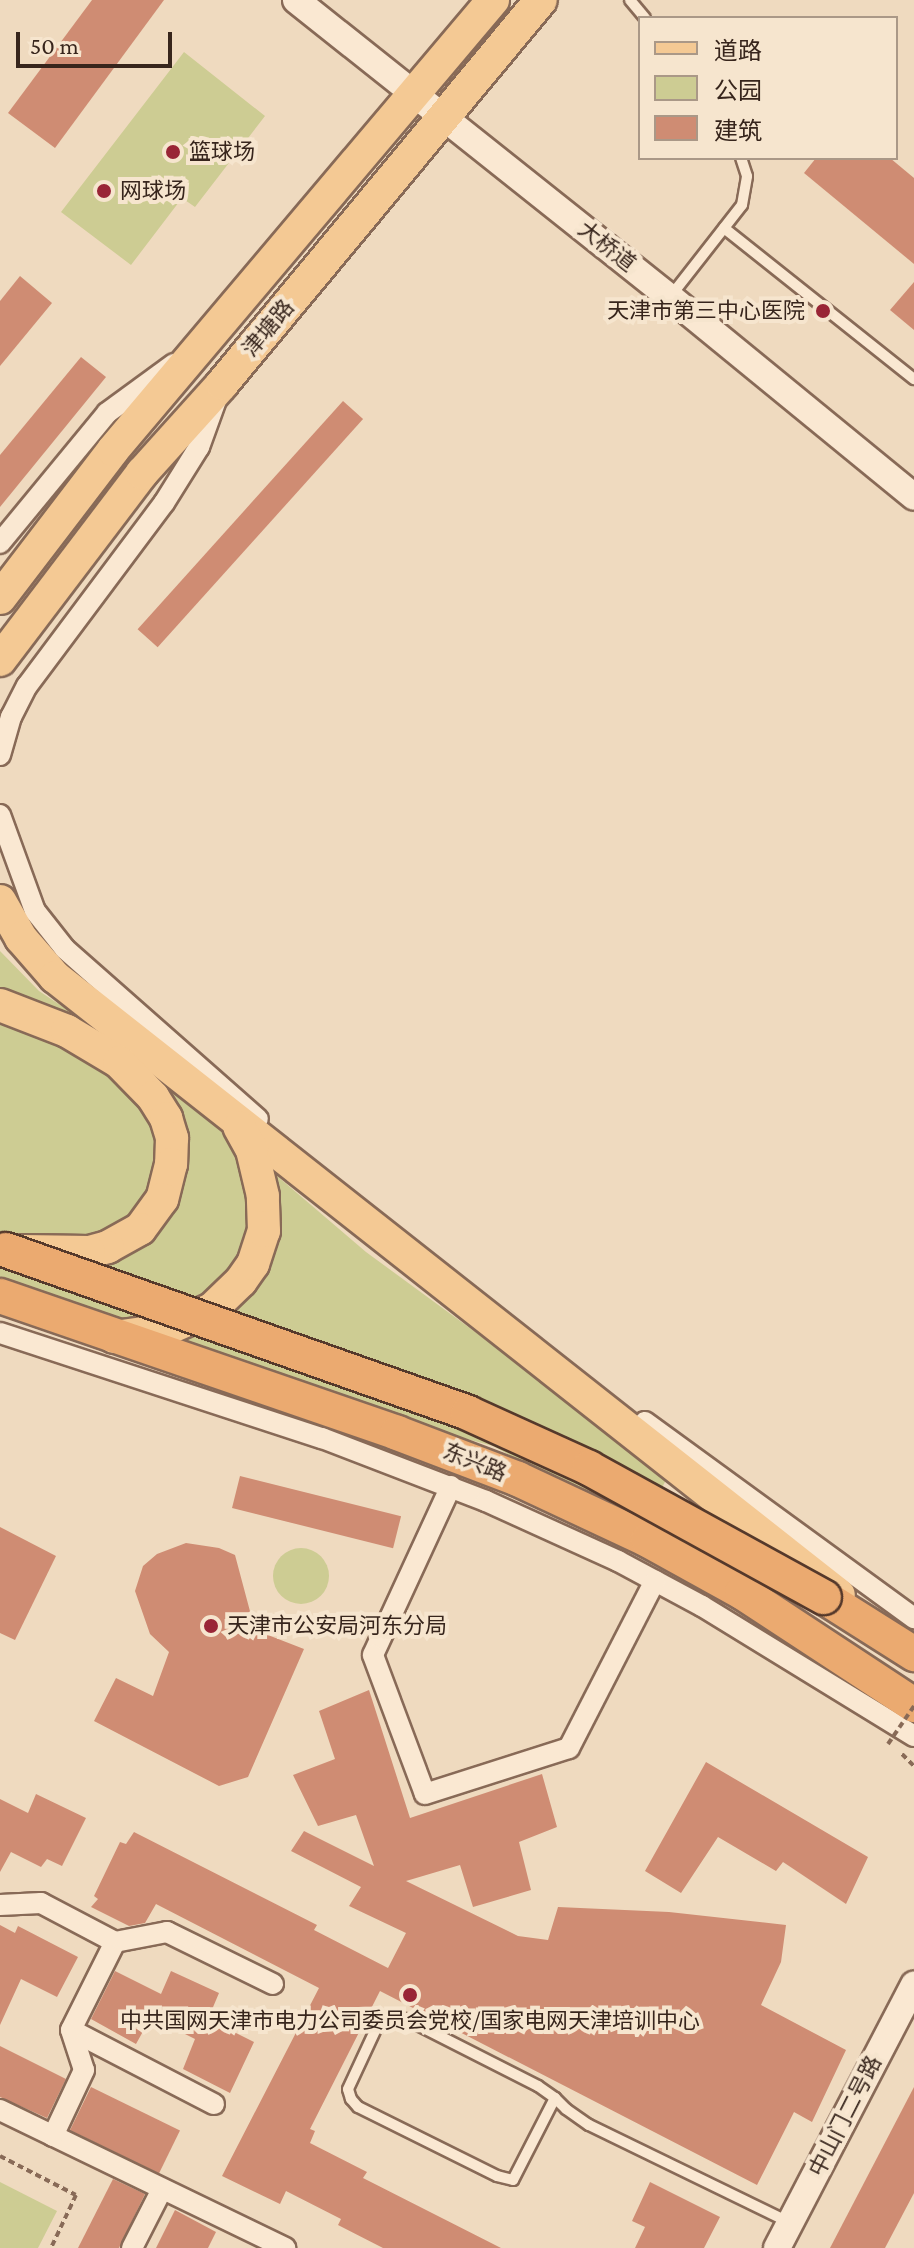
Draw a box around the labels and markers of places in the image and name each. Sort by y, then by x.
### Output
place label: 篮球场 [189,139,255,165]
marker: 篮球场 [164,143,182,161]
place label: 网球场 [120,178,186,204]
marker: 网球场 [95,182,113,200]
place label: 天津市第三中心医院 [607,298,805,324]
marker: 天津市第三中心医院 [812,300,834,322]
place label: 天津市公安局河东分局 [227,1613,447,1639]
marker: 天津市公安局河东分局 [202,1617,220,1635]
marker: 中共国网天津市电力公司委员会党校/国家电网天津培训中心 [401,1986,419,2004]
place label: 中共国网天津市电力公司委员会党校/国家电网天津培训中心 [120,2008,700,2034]

